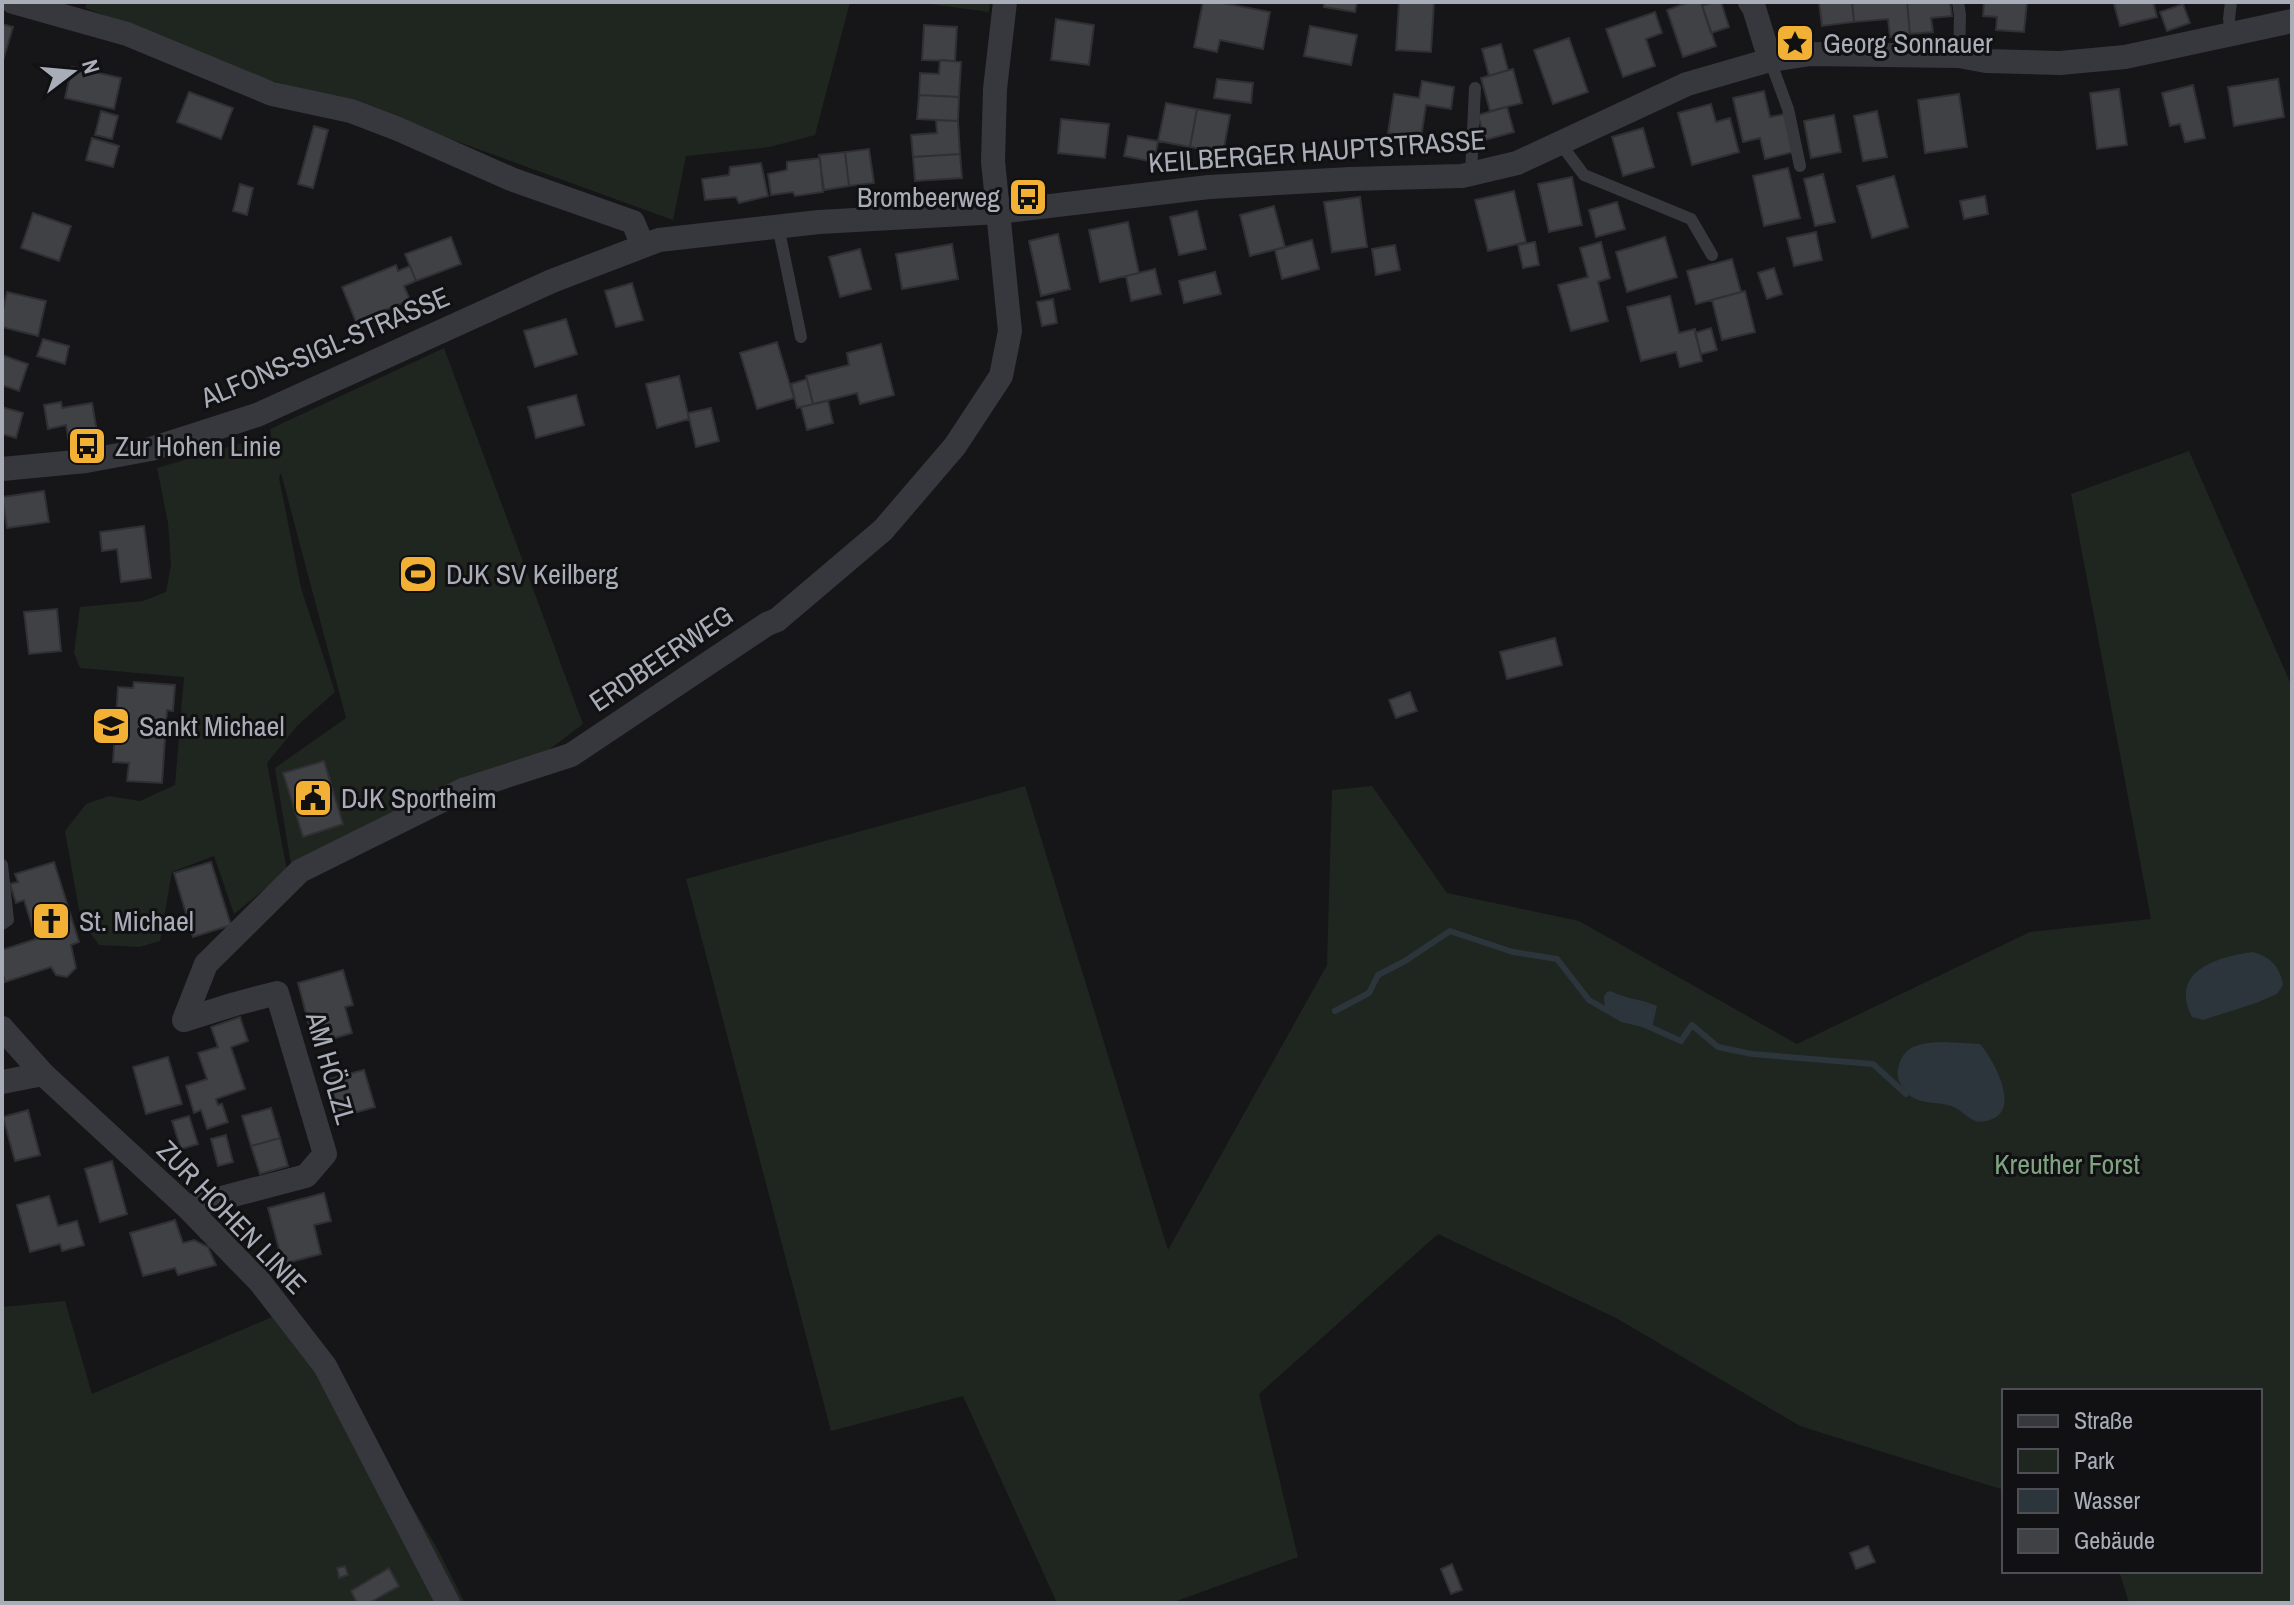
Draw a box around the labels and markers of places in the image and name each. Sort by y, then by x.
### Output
place icon: Georg Sonnauer [1774,22,1816,64]
place label: Georg Sonnauer [1823,24,1993,62]
bus stop icon: Brombeerweg [1007,176,1049,218]
place label: Brombeerweg [857,178,1000,216]
bus stop icon: Zur Hohen Linie [66,425,108,467]
place label: Zur Hohen Linie [115,427,281,465]
sports icon: DJK SV Keilberg [397,553,439,595]
place label: DJK SV Keilberg [446,555,619,593]
school or university icon: Sankt Michael [90,705,132,747]
place label: Sankt Michael [139,707,285,745]
public building icon: DJK Sportheim [292,777,334,819]
place label: DJK Sportheim [341,779,497,817]
church icon: St. Michael [30,900,72,942]
place label: St. Michael [79,902,194,940]

